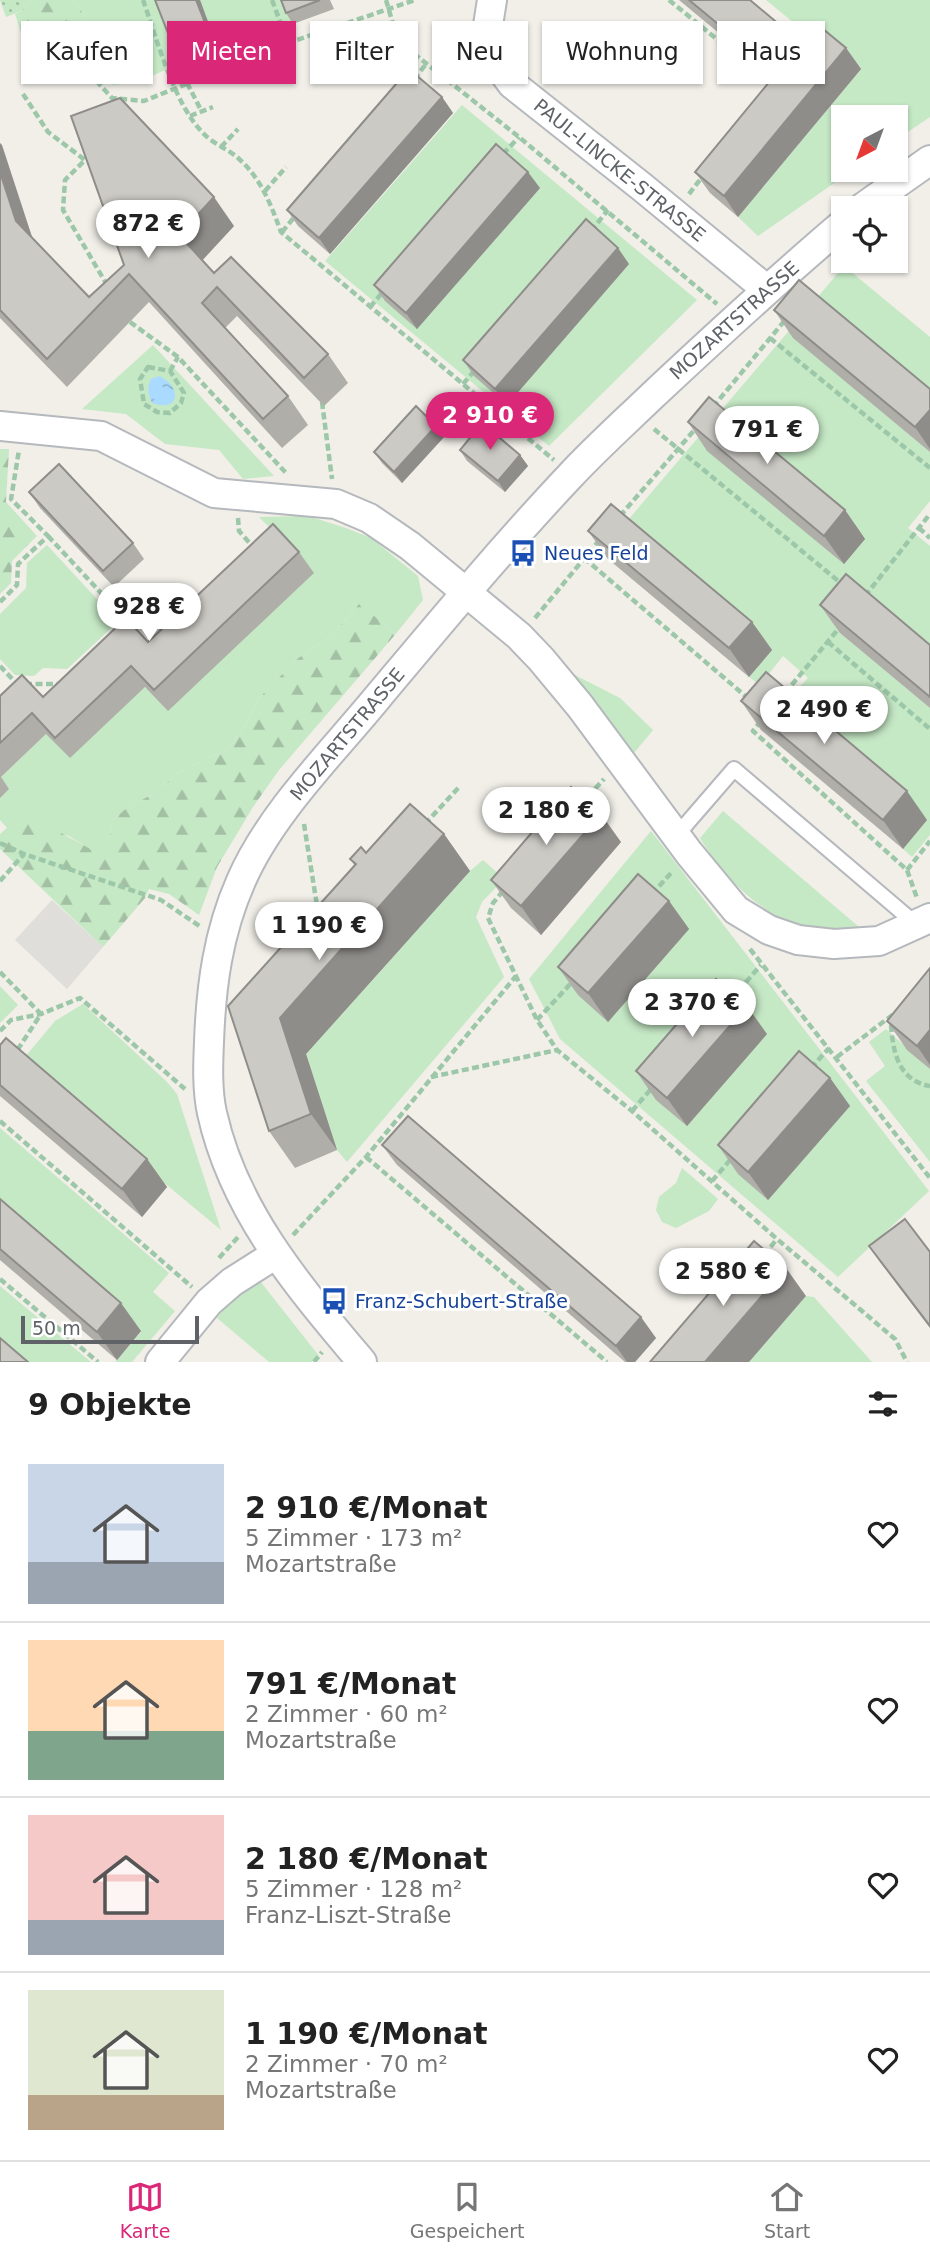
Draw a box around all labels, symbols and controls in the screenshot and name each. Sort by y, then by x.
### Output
chip: Kaufen [21,21,153,84]
chip: Mieten [167,21,296,84]
chip: Filter [310,21,418,84]
chip: Neu [432,21,528,84]
chip: Wohnung [542,21,703,84]
chip: Haus [717,21,825,84]
street label: PAUL-LINCKE-STRASSE [530,94,710,246]
north arrow [831,105,908,182]
map controls [831,105,908,273]
button: locate [831,196,908,273]
pin: 872 € [99,201,197,260]
text: 872 € [112,210,184,236]
street label: MOZARTSTRASSE [665,256,803,384]
pin: 2 910 € [425,392,555,452]
text: 2 910 € [442,402,538,428]
pin: 791 € [718,406,816,466]
text: 791 € [731,416,803,442]
bus stop icon: Neues Feld [508,538,538,568]
place label: Neues Feld [544,542,649,564]
pin: 928 € [100,584,198,643]
text: 928 € [113,593,185,619]
street label: MOZARTSTRASSE [285,663,409,805]
pin: 2 490 € [759,686,889,746]
text: 2 490 € [776,696,872,722]
pin: 2 180 € [481,788,611,847]
text: 2 180 € [498,797,594,823]
pin: 1 190 € [254,902,384,962]
text: 1 190 € [271,912,367,938]
pin: 2 370 € [627,979,757,1039]
text: 2 370 € [644,989,740,1015]
pin: 2 580 € [658,1248,788,1308]
text: 2 580 € [675,1258,771,1284]
bus stop icon: Franz-Schubert-Straße [319,1286,349,1316]
place label: Franz-Schubert-Straße [355,1290,568,1312]
scale bar [21,1313,200,1345]
text: 50 m [32,1317,81,1339]
icon: filters [864,1385,902,1423]
text: 9 Objekte [28,1387,192,1422]
text: 2 910 €/Monat [245,1490,488,1525]
icon: home [84,1492,168,1576]
icon: heart [864,1515,902,1553]
text: 5 Zimmer · 173 m² [245,1525,462,1551]
text: Mozartstraße [245,1551,397,1577]
text: 791 €/Monat [245,1666,456,1701]
icon: home [84,1668,168,1752]
icon: heart [864,1691,902,1729]
text: 2 Zimmer · 60 m² [245,1701,448,1727]
text: Mozartstraße [245,1727,397,1753]
text: 2 180 €/Monat [245,1841,488,1876]
icon: home [84,1843,168,1927]
icon: heart [864,1866,902,1904]
text: 5 Zimmer · 128 m² [245,1876,462,1902]
text: Franz-Liszt-Straße [245,1902,451,1928]
text: 1 190 €/Monat [245,2016,488,2051]
icon: home [84,2018,168,2102]
icon: heart [864,2041,902,2079]
text: 2 Zimmer · 70 m² [245,2051,448,2077]
text: Mozartstraße [245,2077,397,2103]
tab: Karte [120,2178,170,2242]
tab: Gespeichert [410,2178,525,2242]
tab: Start [764,2178,810,2242]

